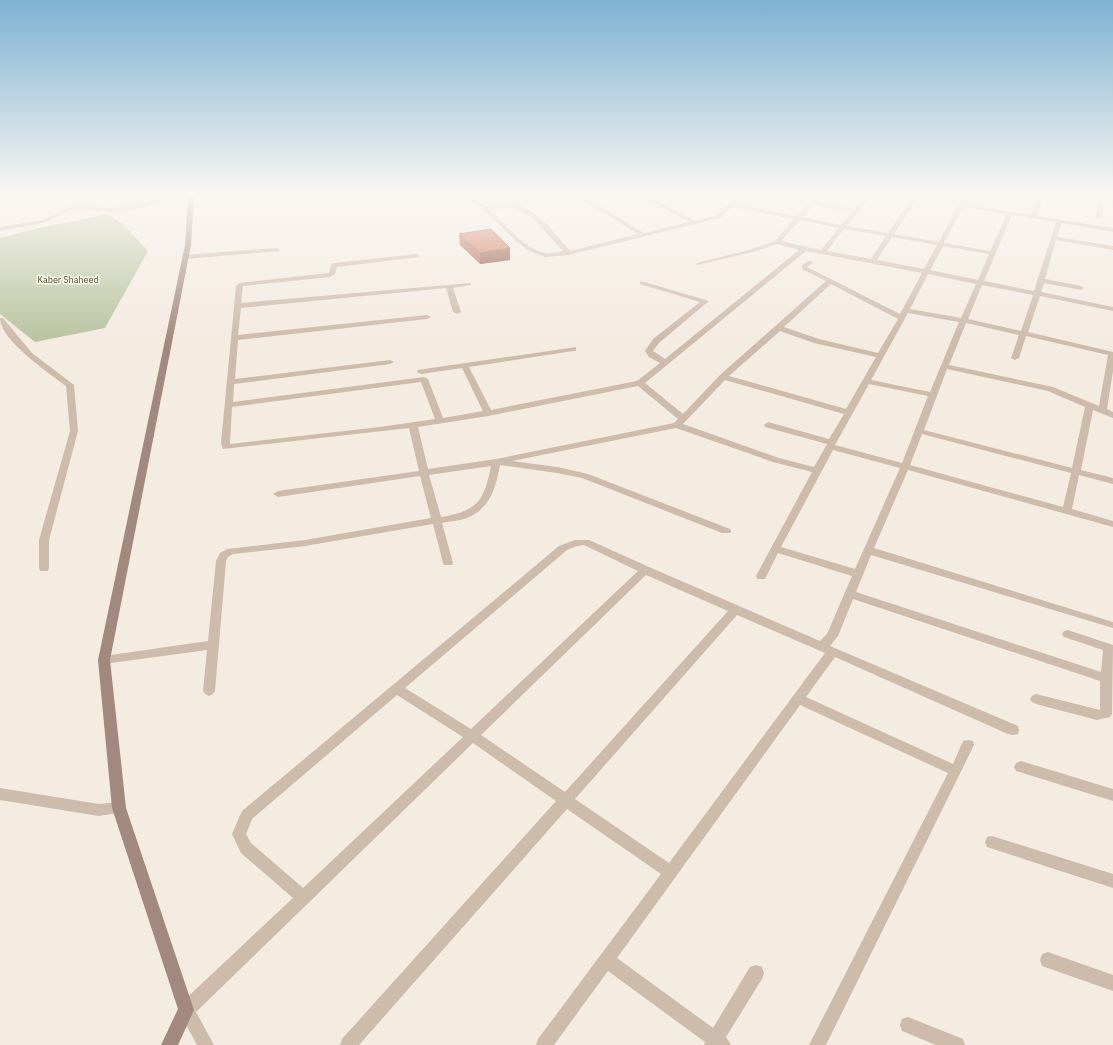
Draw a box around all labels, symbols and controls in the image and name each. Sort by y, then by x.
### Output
park label: Kaber Shaheed [37,274,99,285]

